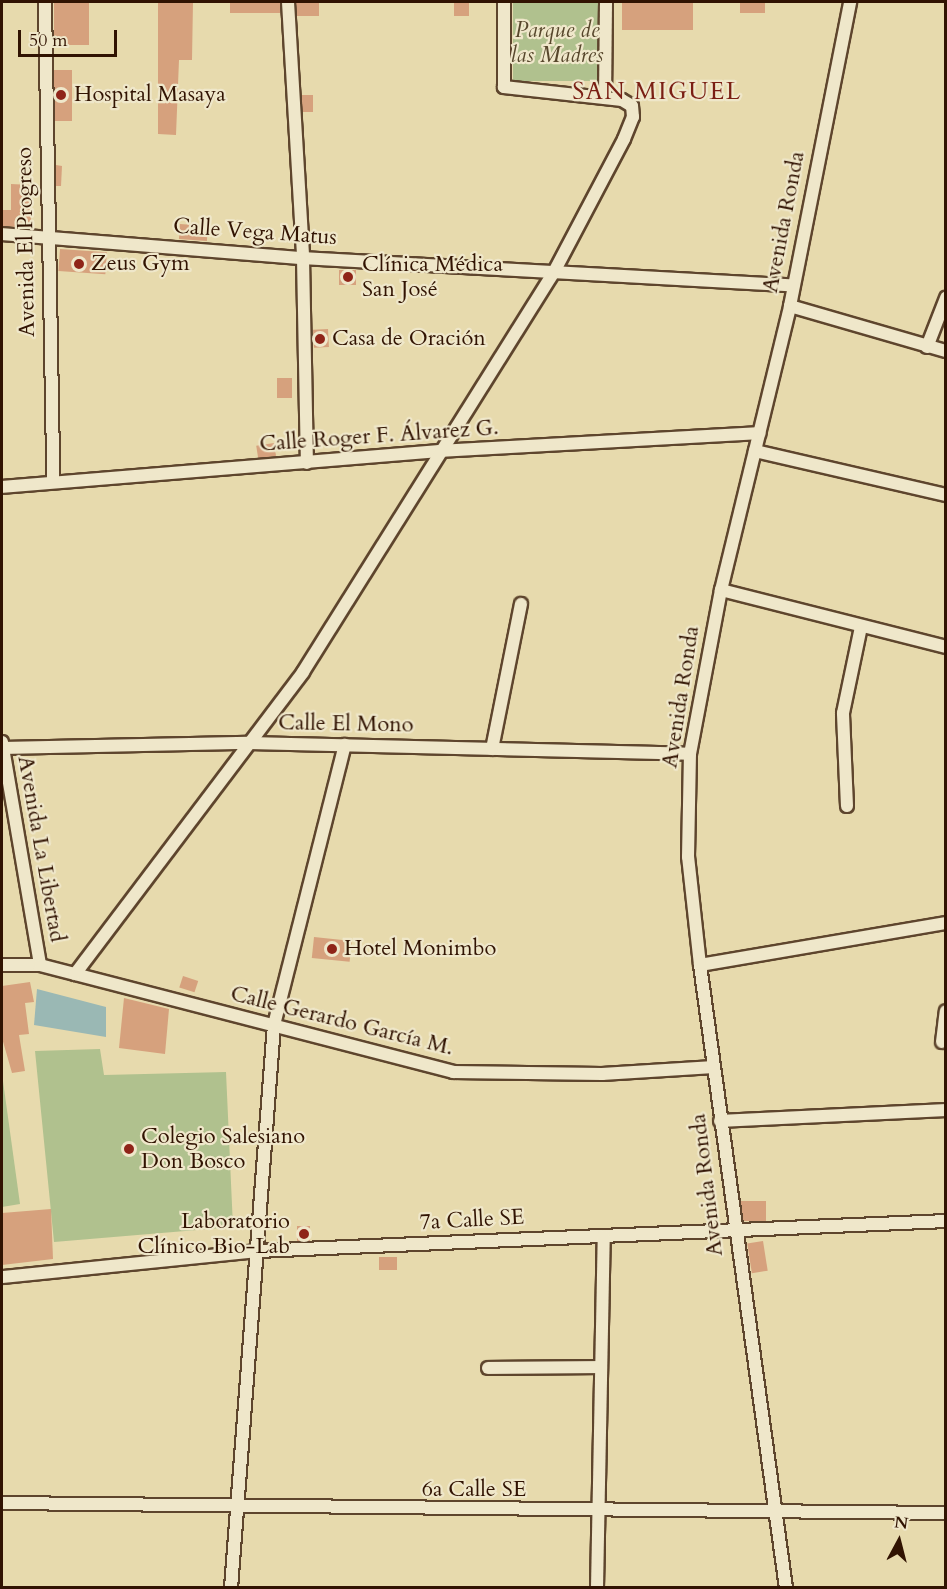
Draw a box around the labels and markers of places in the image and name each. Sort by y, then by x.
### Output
place label: Hospital Masaya [74,82,226,108]
marker: Hospital Masaya [52,86,70,104]
place label: Zeus Gym [91,251,190,277]
place label: Clínica Médica San José [362,251,503,302]
marker: Zeus Gym [72,257,86,271]
marker: Clínica Médica San José [339,268,357,286]
place label: Casa de Oración [332,326,486,352]
marker: Casa de Oración [313,332,327,346]
place label: Hotel Monimbo [344,936,496,962]
marker: Hotel Monimbo [325,942,339,956]
place label: Colegio Salesiano Don Bosco [141,1123,305,1174]
marker: Colegio Salesiano Don Bosco [122,1142,136,1156]
place label: Laboratorio Clínico Bio-Lab [137,1208,290,1260]
marker: Laboratorio Clínico Bio-Lab [295,1225,313,1243]

